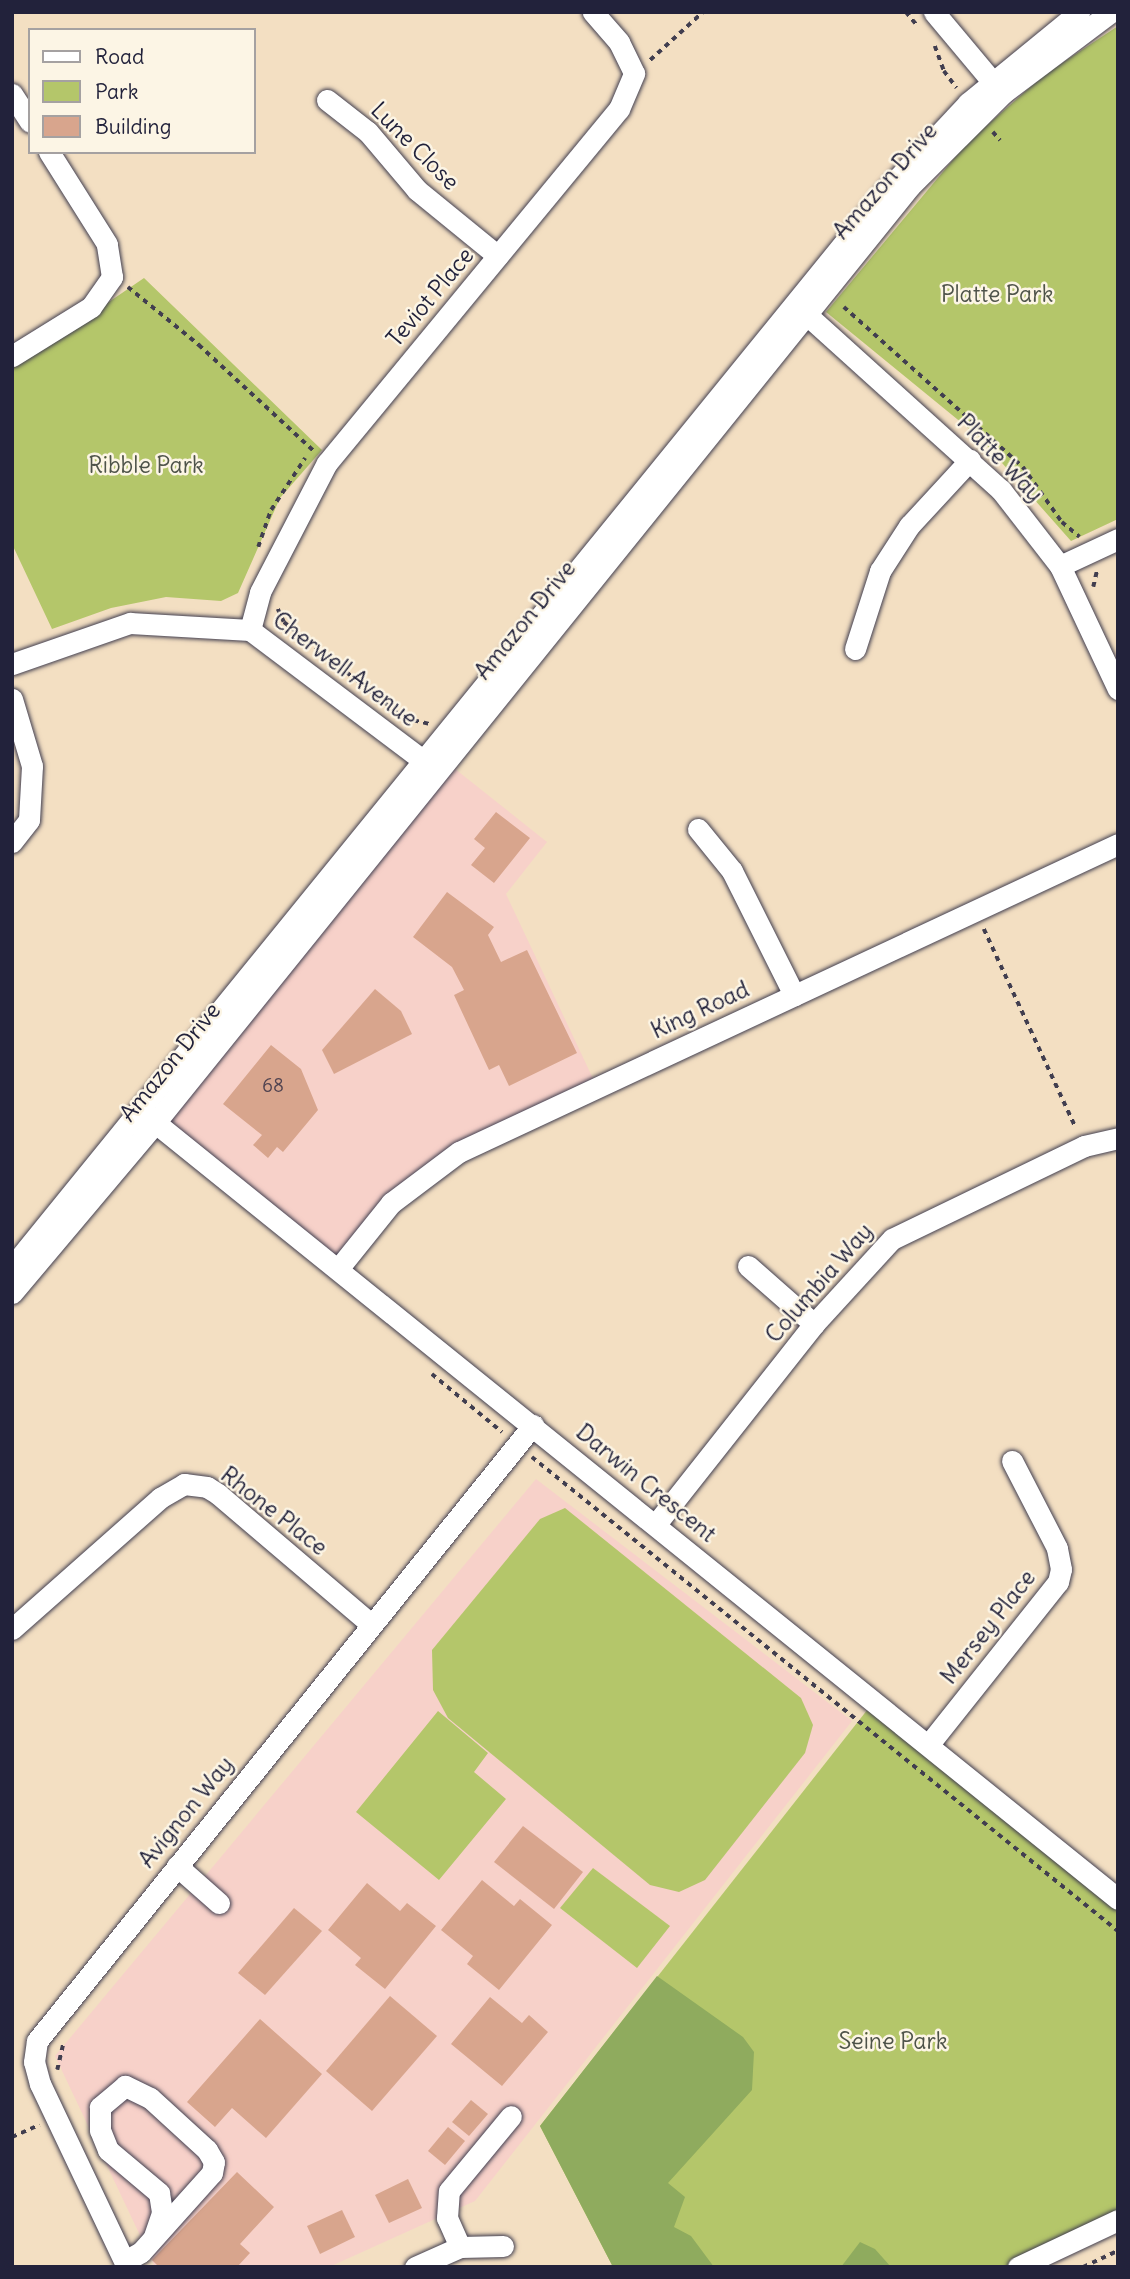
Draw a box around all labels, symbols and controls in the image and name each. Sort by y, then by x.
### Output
legend [28,28,256,154]
text: Road [95,43,144,70]
text: Park [95,78,138,105]
street label: Lune Close [365,96,465,196]
text: Building [95,113,171,140]
street label: Amazon Drive [827,117,943,245]
street label: Teviot Place [381,242,479,352]
park label: Platte Park [941,280,1053,308]
street label: Platte Way [951,408,1049,508]
park label: Ribble Park [88,451,204,479]
street label: Amazon Drive [469,555,581,685]
street label: Cherwell Avenue [267,606,423,732]
street label: King Road [647,975,753,1045]
street label: Amazon Drive [114,997,226,1127]
house number: 68 [262,1075,284,1097]
street label: Columbia Way [760,1218,878,1348]
street label: Darwin Crescent [571,1418,721,1548]
street label: Rhone Place [215,1461,333,1561]
street label: Mersey Place [935,1564,1041,1690]
street label: Avignon Way [133,1751,239,1873]
park label: Seine Park [838,2027,948,2055]

